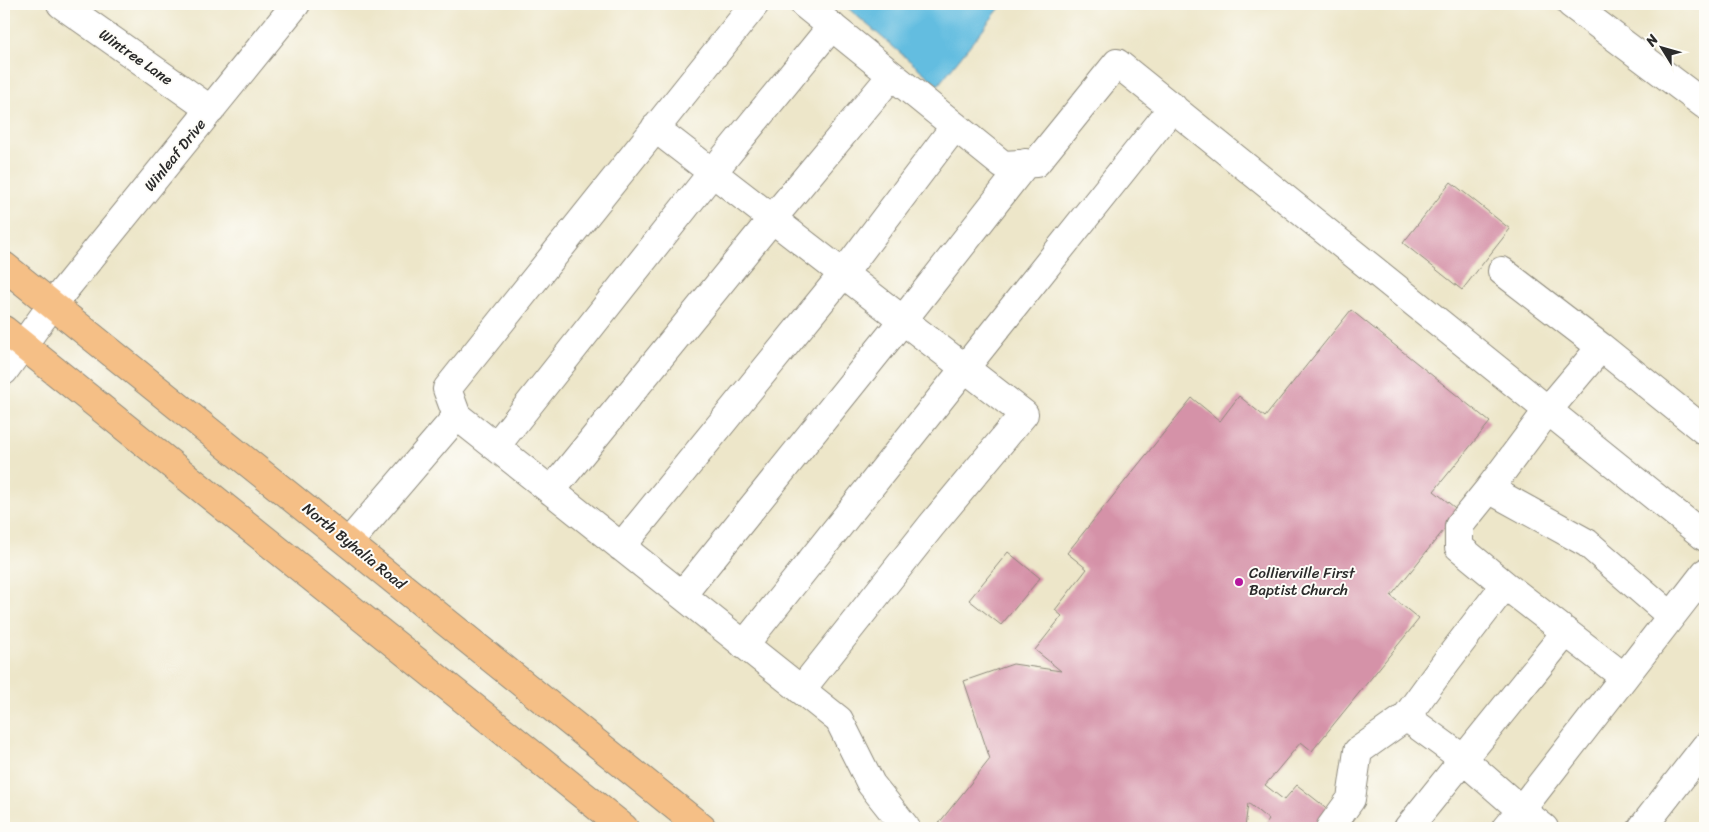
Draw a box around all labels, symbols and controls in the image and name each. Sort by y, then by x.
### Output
street label: Wintree Lane [93,22,179,92]
north arrow [1636,22,1686,72]
text: N [1639,29,1665,53]
street label: Winleaf Drive [137,113,213,197]
street label: North Byhalia Road [296,496,412,597]
place label: Collierville First Baptist Church [1249,560,1356,603]
marker: Collierville First Baptist Church [1233,576,1245,588]

